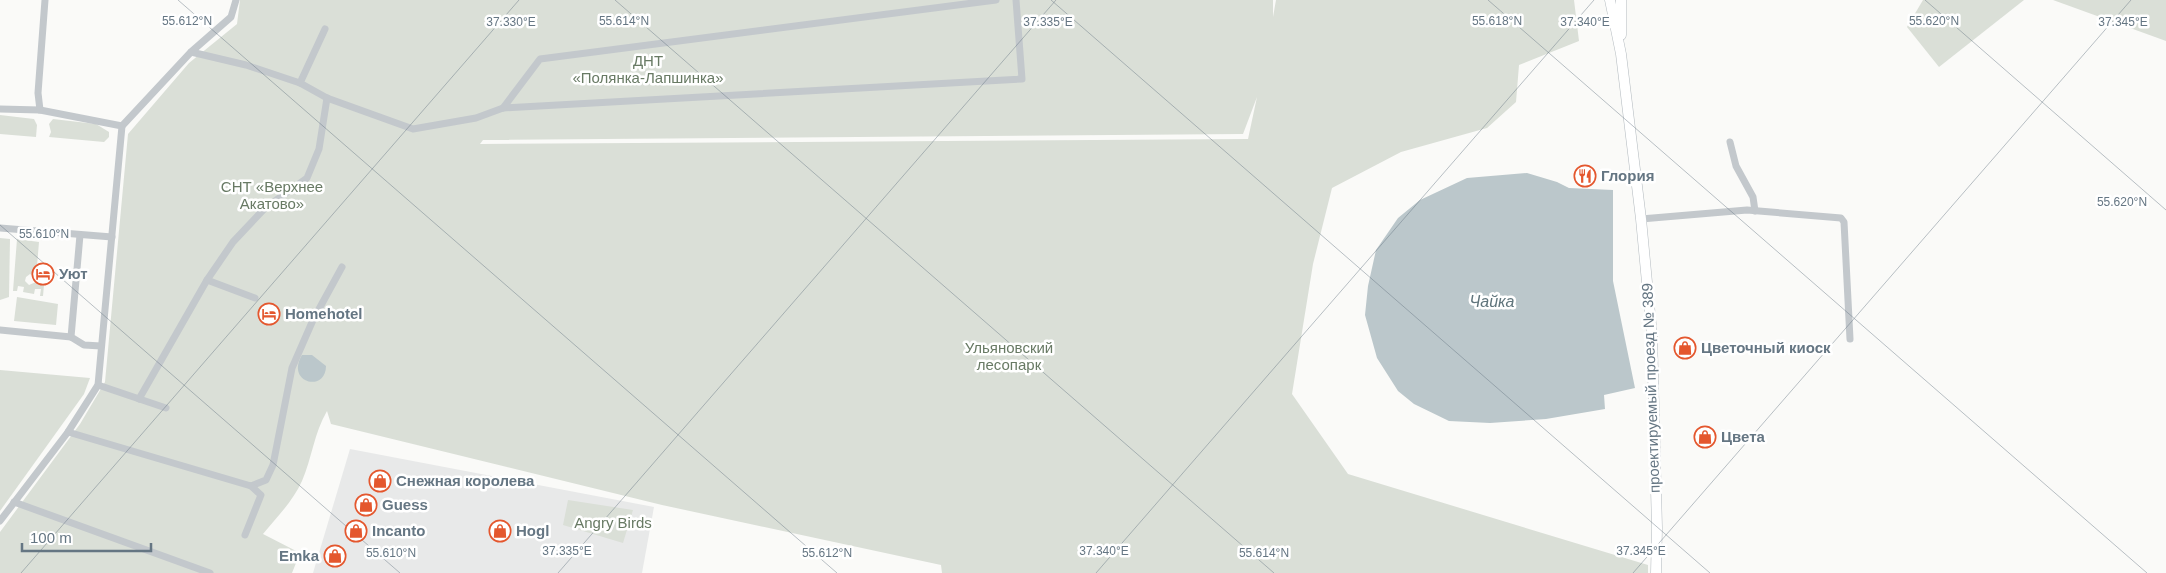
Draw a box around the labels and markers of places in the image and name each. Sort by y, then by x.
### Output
restaurant icon: Глория [1573,164,1597,188]
place label: Глория [1601,167,1654,184]
hotel icon: Уют [31,262,55,286]
place label: Уют [59,265,88,282]
hotel icon: Homehotel [257,302,281,326]
place label: Homehotel [285,305,363,322]
shop icon: Цветочный киоск [1673,336,1697,360]
place label: Цветочный киоск [1701,339,1831,356]
shop icon: Цвета [1693,425,1717,449]
place label: Цвета [1721,428,1765,445]
shop icon: Снежная королева [368,469,392,493]
place label: Снежная королева [396,472,535,489]
shop icon: Guess [354,493,378,517]
place label: Guess [382,496,428,513]
shop icon: Incanto [344,519,368,543]
shop icon: Hogl [488,519,512,543]
place label: Incanto [372,522,425,539]
place label: Hogl [516,522,549,539]
shop icon: Emka [323,544,347,568]
place label: Emka [279,547,320,564]

